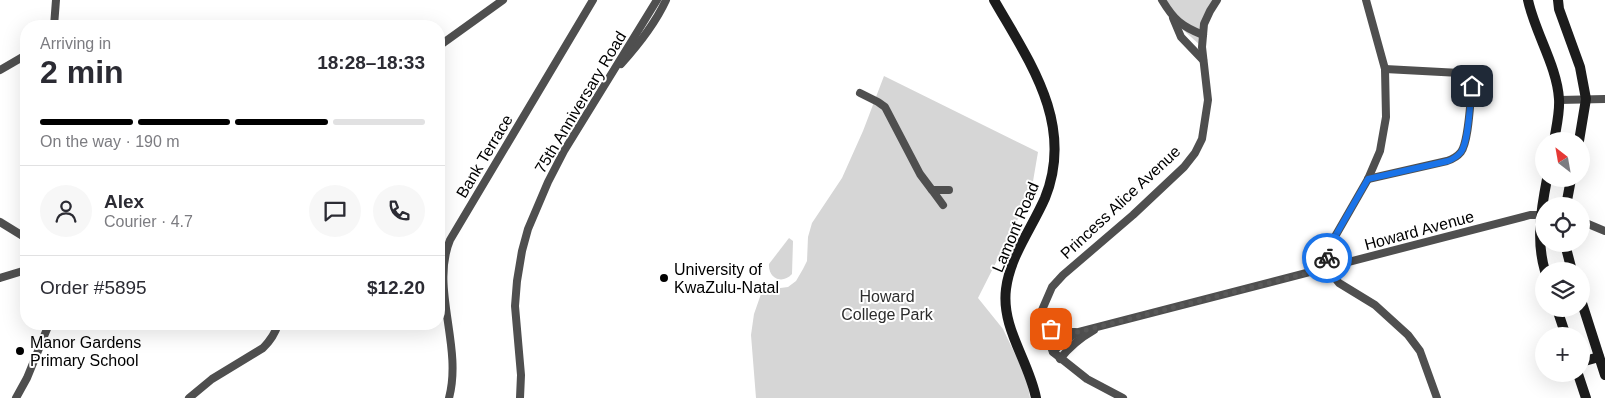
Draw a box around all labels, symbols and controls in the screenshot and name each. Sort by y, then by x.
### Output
street label: 75th Anniversary Road [531,29,629,176]
text: Arriving in [40,35,111,52]
text: 18:28–18:33 [317,52,425,73]
text: 2 min [40,54,124,90]
pin [1451,65,1493,107]
icon: home [1458,72,1486,100]
street label: Bank Terrace [453,112,516,201]
north arrow [1535,132,1590,188]
map controls [1535,132,1590,382]
text: On the way · 190 m [40,133,180,150]
street label: Princess Alice Avenue [1057,143,1184,262]
street label: Lamont Road [989,180,1042,275]
button: person [40,185,92,237]
button: chat [309,185,361,237]
button: phone [373,185,425,237]
text: Alex [104,191,144,212]
button: locate [1535,197,1590,252]
street label: Howard Avenue [1363,208,1476,253]
text: Courier · 4.7 [104,213,193,230]
courier [1302,233,1352,283]
icon: bike [1313,244,1341,272]
place label: University of KwaZulu-Natal [674,261,779,296]
button: layers [1535,262,1590,317]
marker: University of KwaZulu-Natal [658,272,670,284]
text: Order #5895 [40,277,147,298]
text: $12.20 [367,277,425,298]
park label: Howard College Park [841,288,934,323]
pin [1030,308,1072,350]
icon: bag [1037,315,1065,343]
button: + [1535,327,1590,382]
place label: Manor Gardens Primary School [30,334,141,369]
marker: Manor Gardens Primary School [14,345,26,357]

